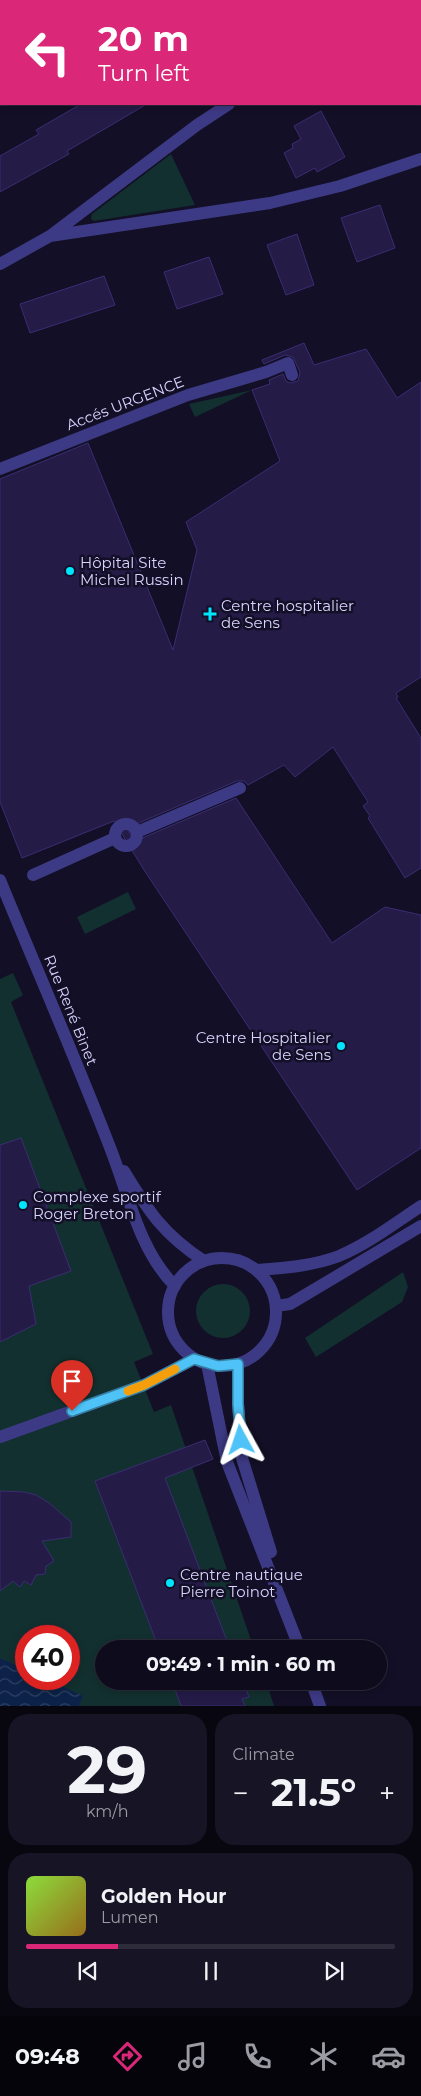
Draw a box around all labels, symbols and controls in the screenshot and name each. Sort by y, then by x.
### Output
text: 20 m [98,17,189,60]
icon: left [15,20,80,85]
text: Turn left [98,60,190,87]
street label: Accés URGENCE [63,372,187,434]
place label: Hôpital Site Michel Russin [80,553,184,589]
marker: Hôpital Site Michel Russin [64,565,76,577]
place label: Centre hospitalier de Sens [221,596,354,632]
marker: Centre hospitalier de Sens [203,607,217,621]
street label: Rue René Binet [40,952,102,1068]
place label: Centre Hospitalier de Sens [196,1028,331,1064]
marker: Centre Hospitalier de Sens [335,1040,347,1052]
place label: Complexe sportif Roger Breton [33,1187,162,1223]
marker: Complexe sportif Roger Breton [17,1199,29,1211]
pin [51,1360,93,1411]
icon: arrive [58,1367,86,1395]
position arrow [214,1413,266,1465]
place label: Centre nautique Pierre Toinot [180,1565,303,1601]
marker: Centre nautique Pierre Toinot [164,1577,176,1589]
speed limit sign: 40 [15,1625,80,1690]
text: 09:49 · 1 min · 60 m [146,1653,336,1676]
text: 29 [67,1730,147,1809]
text: Climate [233,1745,295,1764]
text: 21.5° [271,1769,357,1816]
text: − [233,1776,249,1810]
text: + [379,1776,395,1810]
text: km/h [86,1802,129,1821]
text: Golden Hour [101,1885,227,1908]
text: Lumen [101,1908,159,1927]
icon: previous [74,1957,102,1985]
icon: pause [197,1957,225,1985]
icon: next [320,1957,348,1985]
icon: directions [110,2039,145,2074]
icon: music [175,2039,210,2074]
icon: phone [240,2039,275,2074]
icon: climate [306,2039,341,2074]
icon: car [371,2039,406,2074]
text: 09:48 [15,2043,80,2070]

